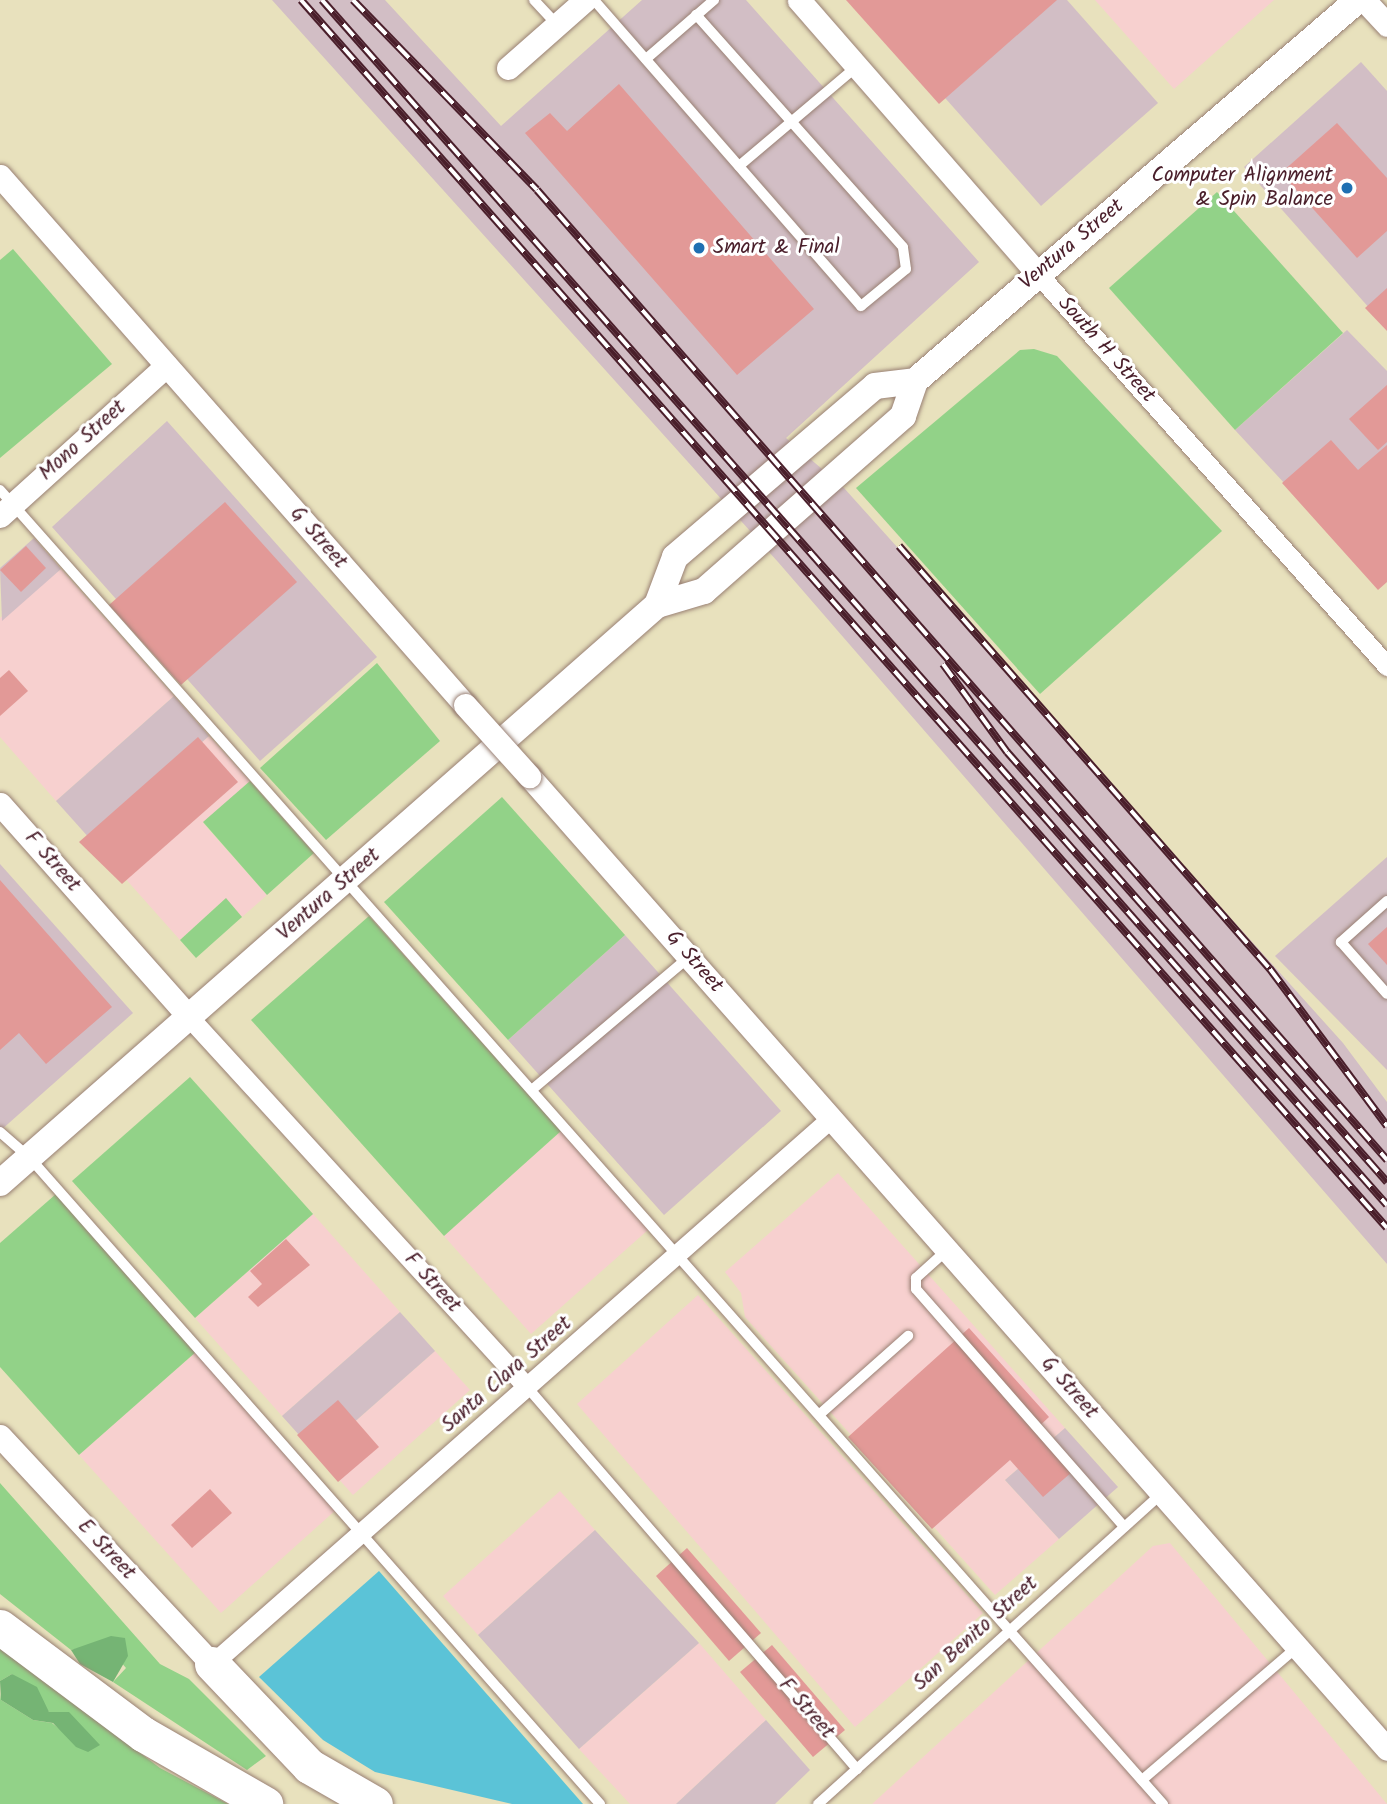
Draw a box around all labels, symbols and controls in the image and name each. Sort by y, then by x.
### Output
place label: Computer Alignment & Spin Balance [1152,163,1333,213]
marker: Computer Alignment & Spin Balance [1339,180,1355,196]
street label: Ventura Street [1015,194,1129,296]
place label: Smart & Final [713,235,840,261]
marker: Smart & Final [691,240,707,256]
street label: South H Street [1052,292,1160,408]
street label: Mono Street [34,395,132,487]
street label: G Street [284,502,352,574]
street label: F Street [19,826,85,898]
street label: Ventura Street [272,843,386,947]
street label: G Street [660,926,728,998]
street label: F Street [398,1248,466,1318]
street label: Santa Clara Street [437,1311,577,1439]
street label: G Street [1035,1352,1103,1424]
street label: E Street [72,1514,140,1586]
street label: San Benito Street [909,1571,1043,1697]
street label: F Street [773,1673,839,1745]

